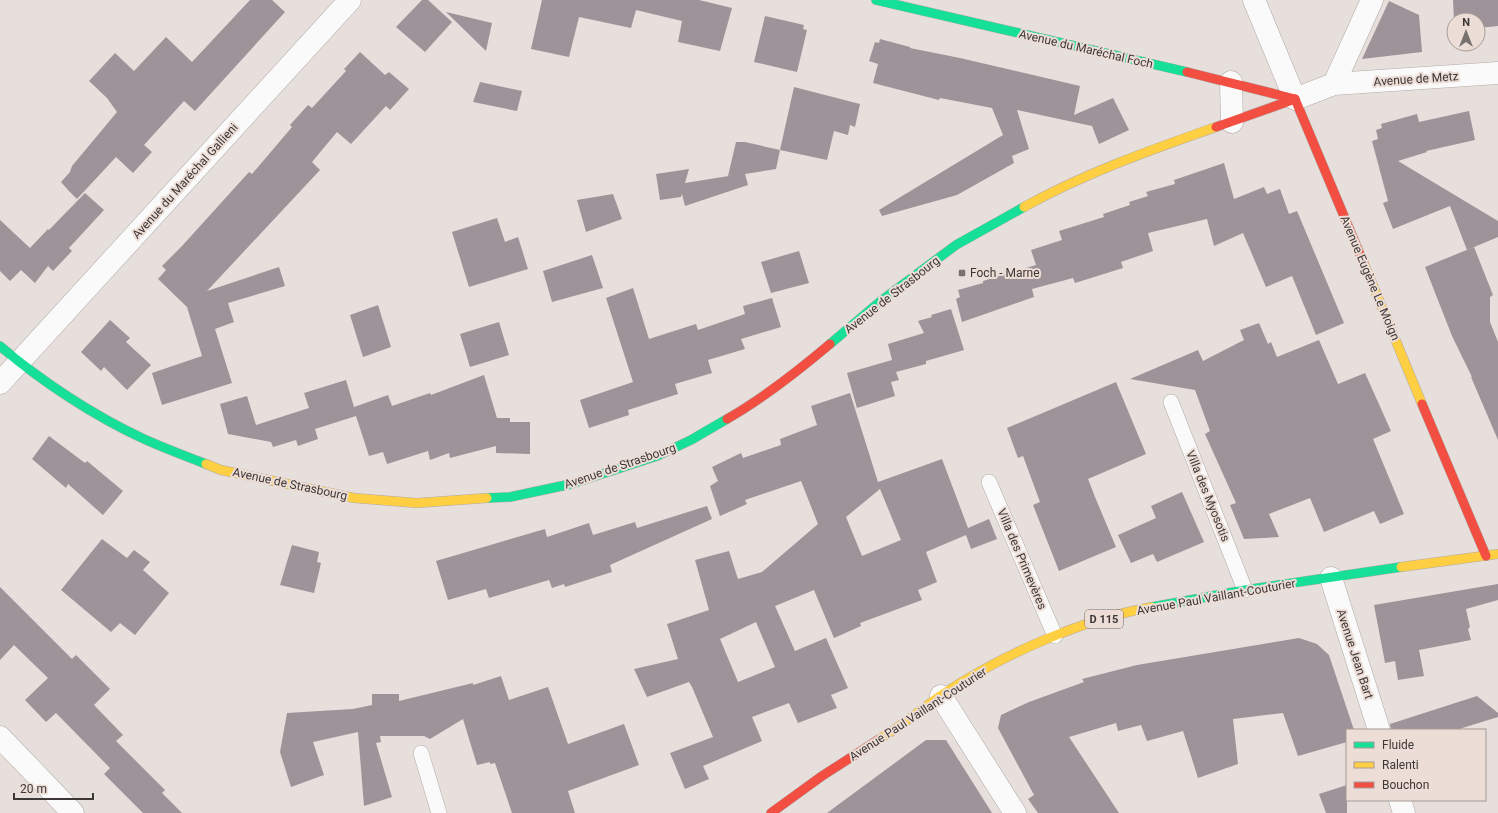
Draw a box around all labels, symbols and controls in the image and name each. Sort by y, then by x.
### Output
north arrow [1446,12,1486,52]
text: N [1462,16,1470,29]
street label: Avenue du Maréchal Foch [1017,27,1155,71]
street label: Avenue de Metz [1373,69,1459,89]
street label: Avenue du Maréchal Gallieni [129,120,241,242]
street label: Avenue Eugène Le Moign [1337,214,1403,342]
street label: Avenue de Strasbourg [842,254,942,336]
place label: Foch - Marne [970,266,1040,280]
marker: Foch - Marne [957,268,967,278]
street label: Avenue de Strasbourg [562,440,678,492]
street label: Villa des Myosotis [1183,448,1233,544]
street label: Avenue de Strasbourg [231,465,349,503]
street label: Villa des Primevères [994,506,1050,612]
street label: Avenue Paul Vaillant-Couturier [1135,576,1297,618]
street label: Avenue Jean Bart [1334,607,1376,701]
road number: D 115 [1085,610,1123,628]
street label: Avenue Paul Vaillant-Couturier [847,664,989,764]
legend [1346,729,1486,801]
text: Fluide [1382,738,1414,752]
text: Ralenti [1382,758,1419,772]
scale bar [14,775,93,801]
text: Bouchon [1382,778,1429,792]
text: 20 m [20,782,47,796]

